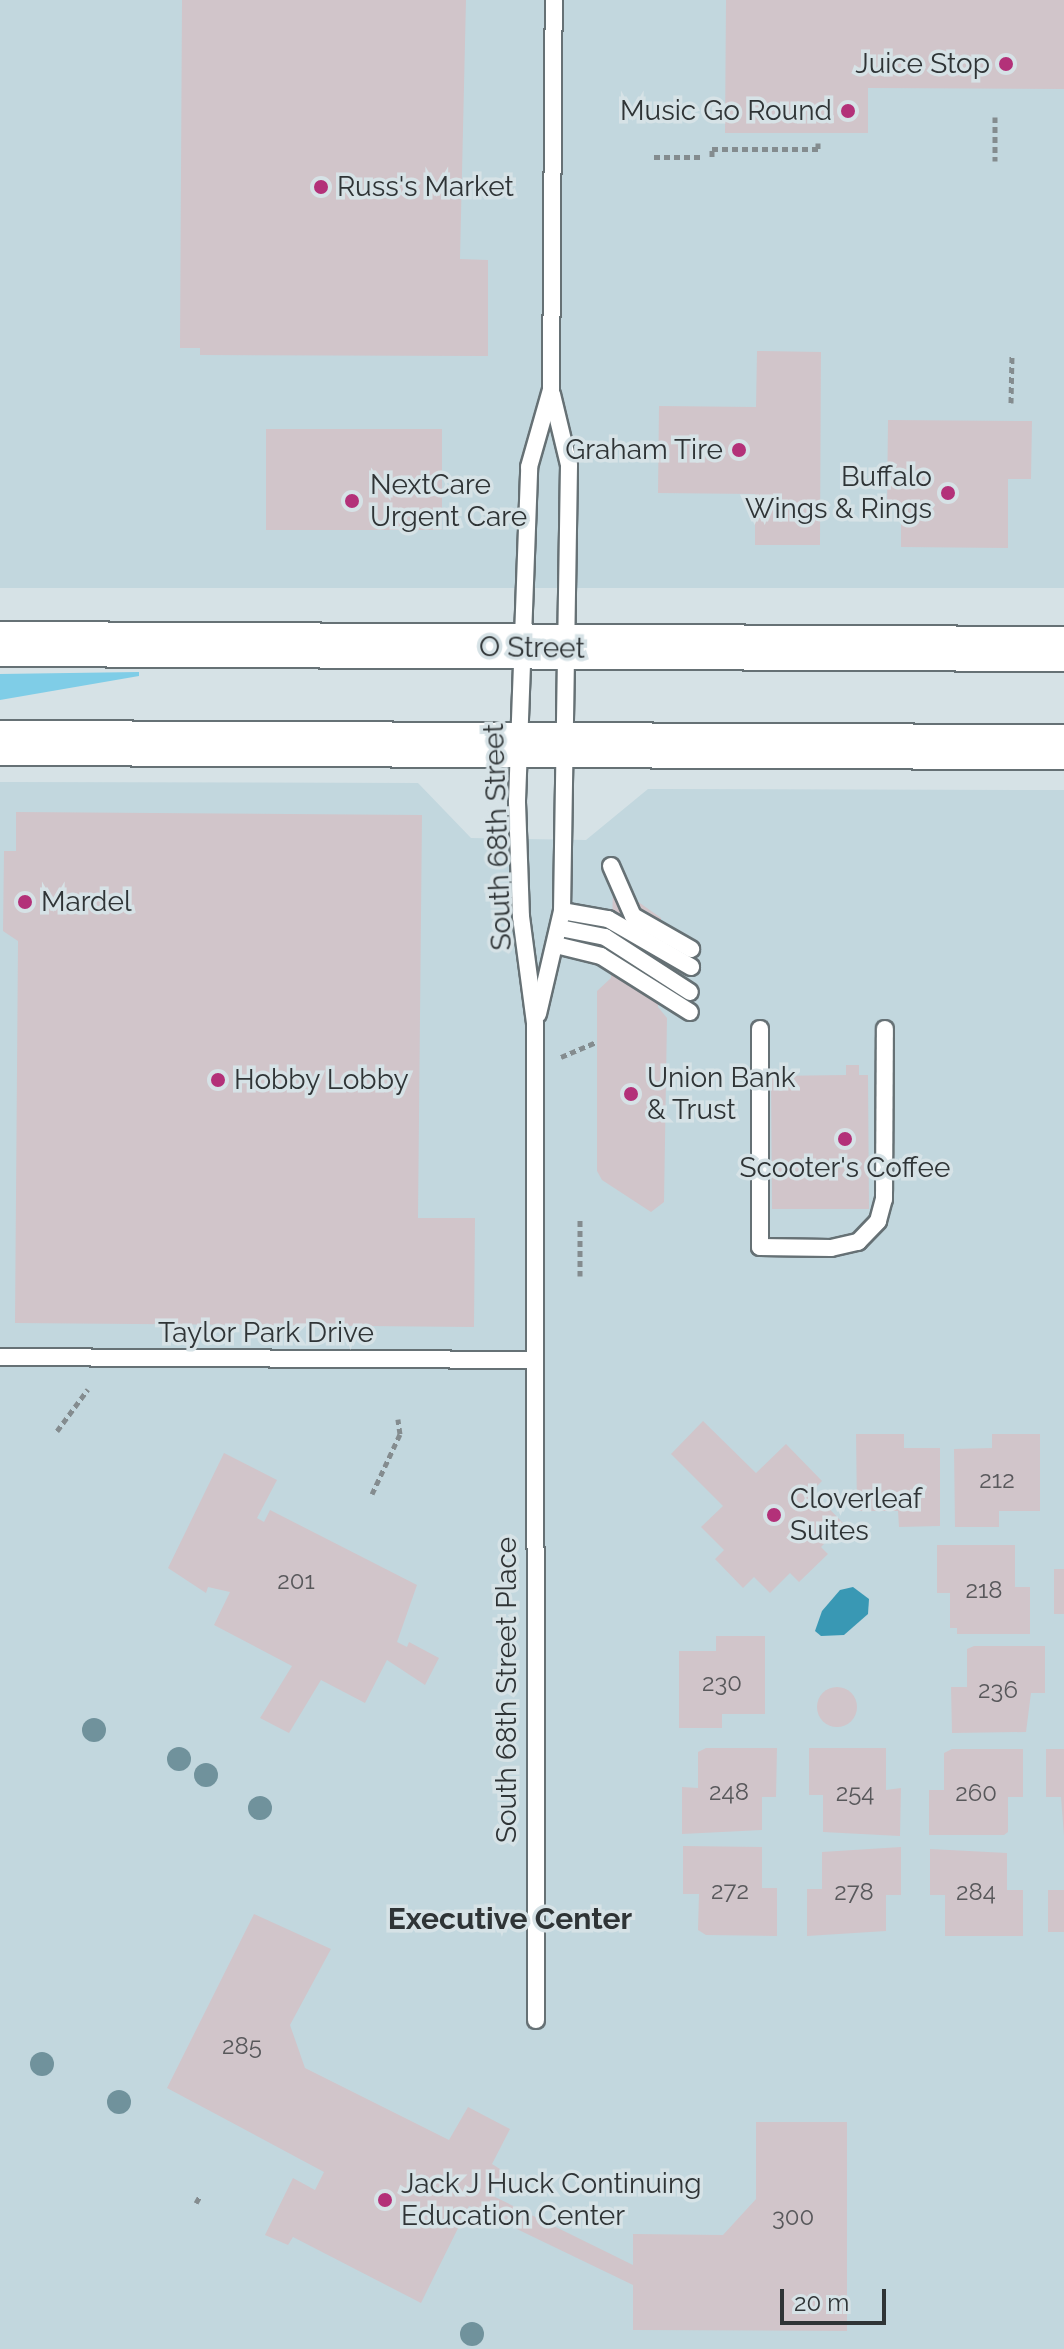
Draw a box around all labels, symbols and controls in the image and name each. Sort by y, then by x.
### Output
place label: Juice Stop [855,47,990,81]
marker: Juice Stop [997,55,1015,73]
place label: Music Go Round [620,94,832,128]
marker: Music Go Round [839,102,857,120]
place label: Russ's Market [337,170,514,204]
marker: Russ's Market [312,178,330,196]
place label: Graham Tire [564,433,723,467]
marker: Graham Tire [730,441,748,459]
place label: Buffalo Wings & Rings [745,460,932,526]
place label: NextCare Urgent Care [370,468,527,534]
marker: Buffalo Wings & Rings [939,484,957,502]
marker: NextCare Urgent Care [341,490,363,512]
street label: O Street [479,630,585,666]
street label: South 68th Street [477,723,519,951]
place label: Mardel [41,885,132,919]
marker: Mardel [16,893,34,911]
place label: Union Bank & Trust [647,1061,796,1127]
place label: Hobby Lobby [234,1063,409,1097]
marker: Hobby Lobby [209,1071,227,1089]
marker: Union Bank & Trust [622,1085,640,1103]
marker: Scooter's Coffee [836,1130,854,1148]
place label: Scooter's Coffee [739,1151,951,1185]
street label: Taylor Park Drive [158,1316,374,1350]
house number: 212 [979,1466,1015,1494]
place label: Cloverleaf Suites [790,1482,922,1548]
marker: Cloverleaf Suites [765,1506,783,1524]
street label: South 68th Street Place [490,1537,524,1843]
house number: 201 [277,1567,315,1595]
house number: 218 [965,1576,1003,1604]
house number: 230 [702,1669,742,1697]
house number: 236 [978,1676,1018,1704]
house number: 248 [709,1778,749,1806]
house number: 254 [836,1779,874,1807]
house number: 260 [955,1779,997,1807]
house number: 272 [711,1877,749,1905]
house number: 278 [834,1878,874,1906]
house number: 284 [956,1878,996,1906]
district label: Executive Center [388,1901,632,1937]
house number: 285 [222,2032,262,2060]
place label: Jack J Huck Continuing Education Center [401,2167,702,2233]
marker: Jack J Huck Continuing Education Center [376,2191,394,2209]
house number: 300 [772,2203,814,2231]
scale bar [784,2273,890,2323]
text: 20 m [794,2288,849,2317]

